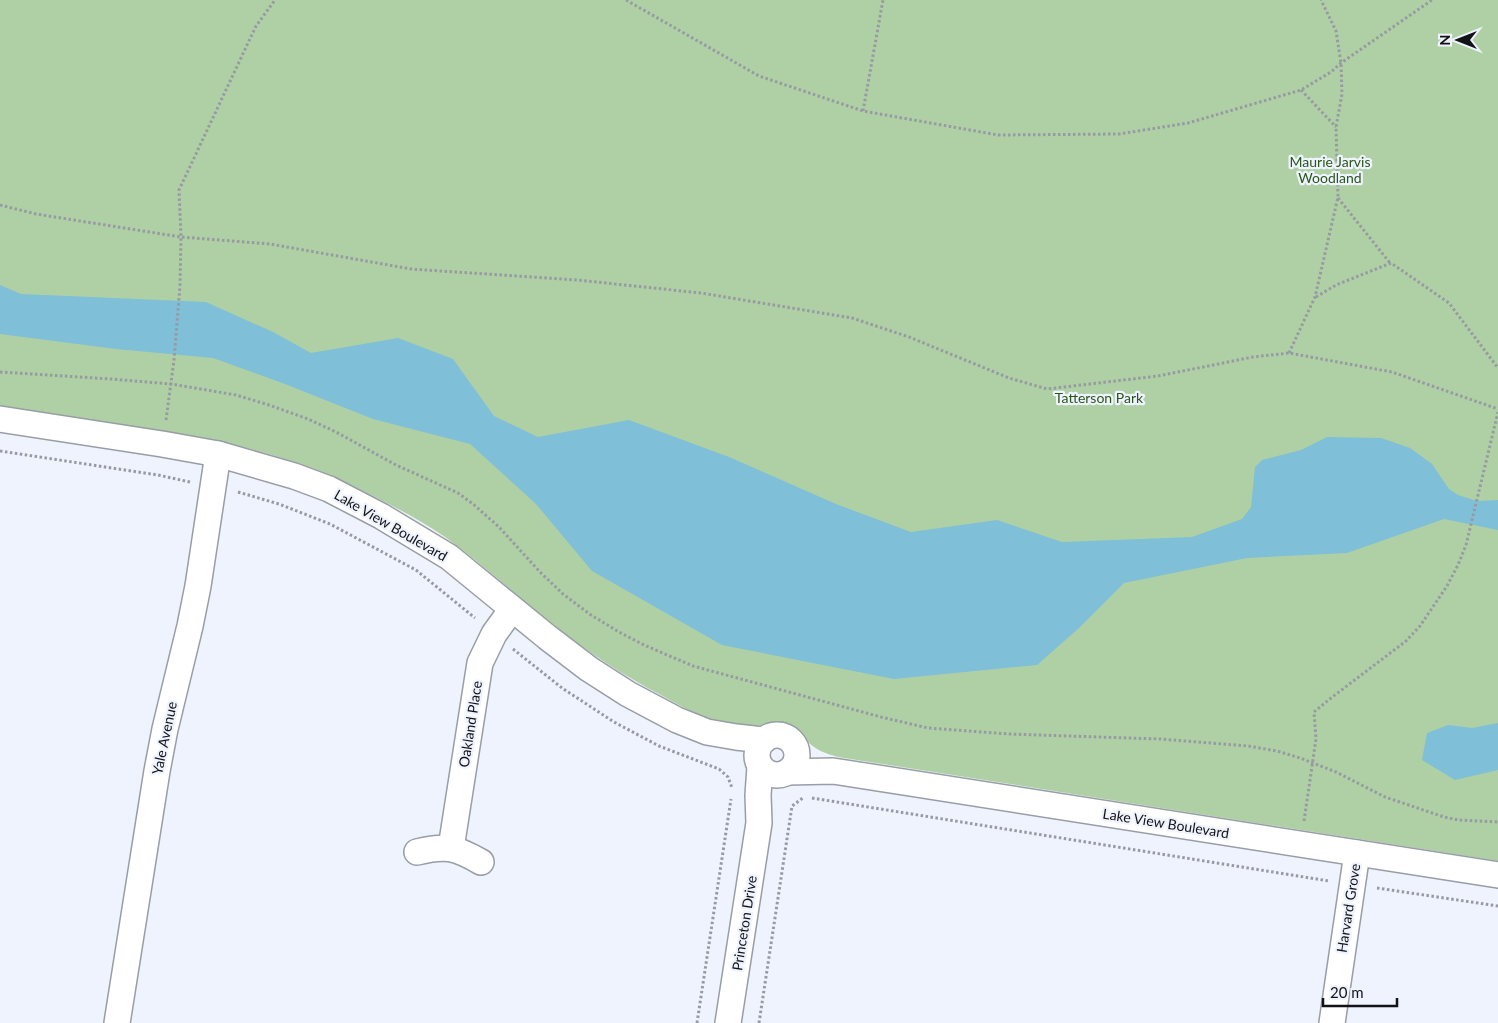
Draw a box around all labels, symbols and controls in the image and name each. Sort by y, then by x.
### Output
north arrow [1433,15,1483,65]
text: N [1436,35,1453,45]
park label: Maurie Jarvis Woodland [1290,153,1370,186]
park label: Tatterson Park [1055,389,1144,406]
street label: Lake View Boulevard [331,486,451,564]
street label: Oakland Place [455,680,485,768]
street label: Yale Avenue [148,700,180,776]
street label: Lake View Boulevard [1102,805,1230,841]
street label: Harvard Grove [1333,862,1363,954]
street label: Princeton Drive [728,874,760,972]
scale bar [1323,976,1397,1008]
text: 20 m [1330,983,1364,1001]

